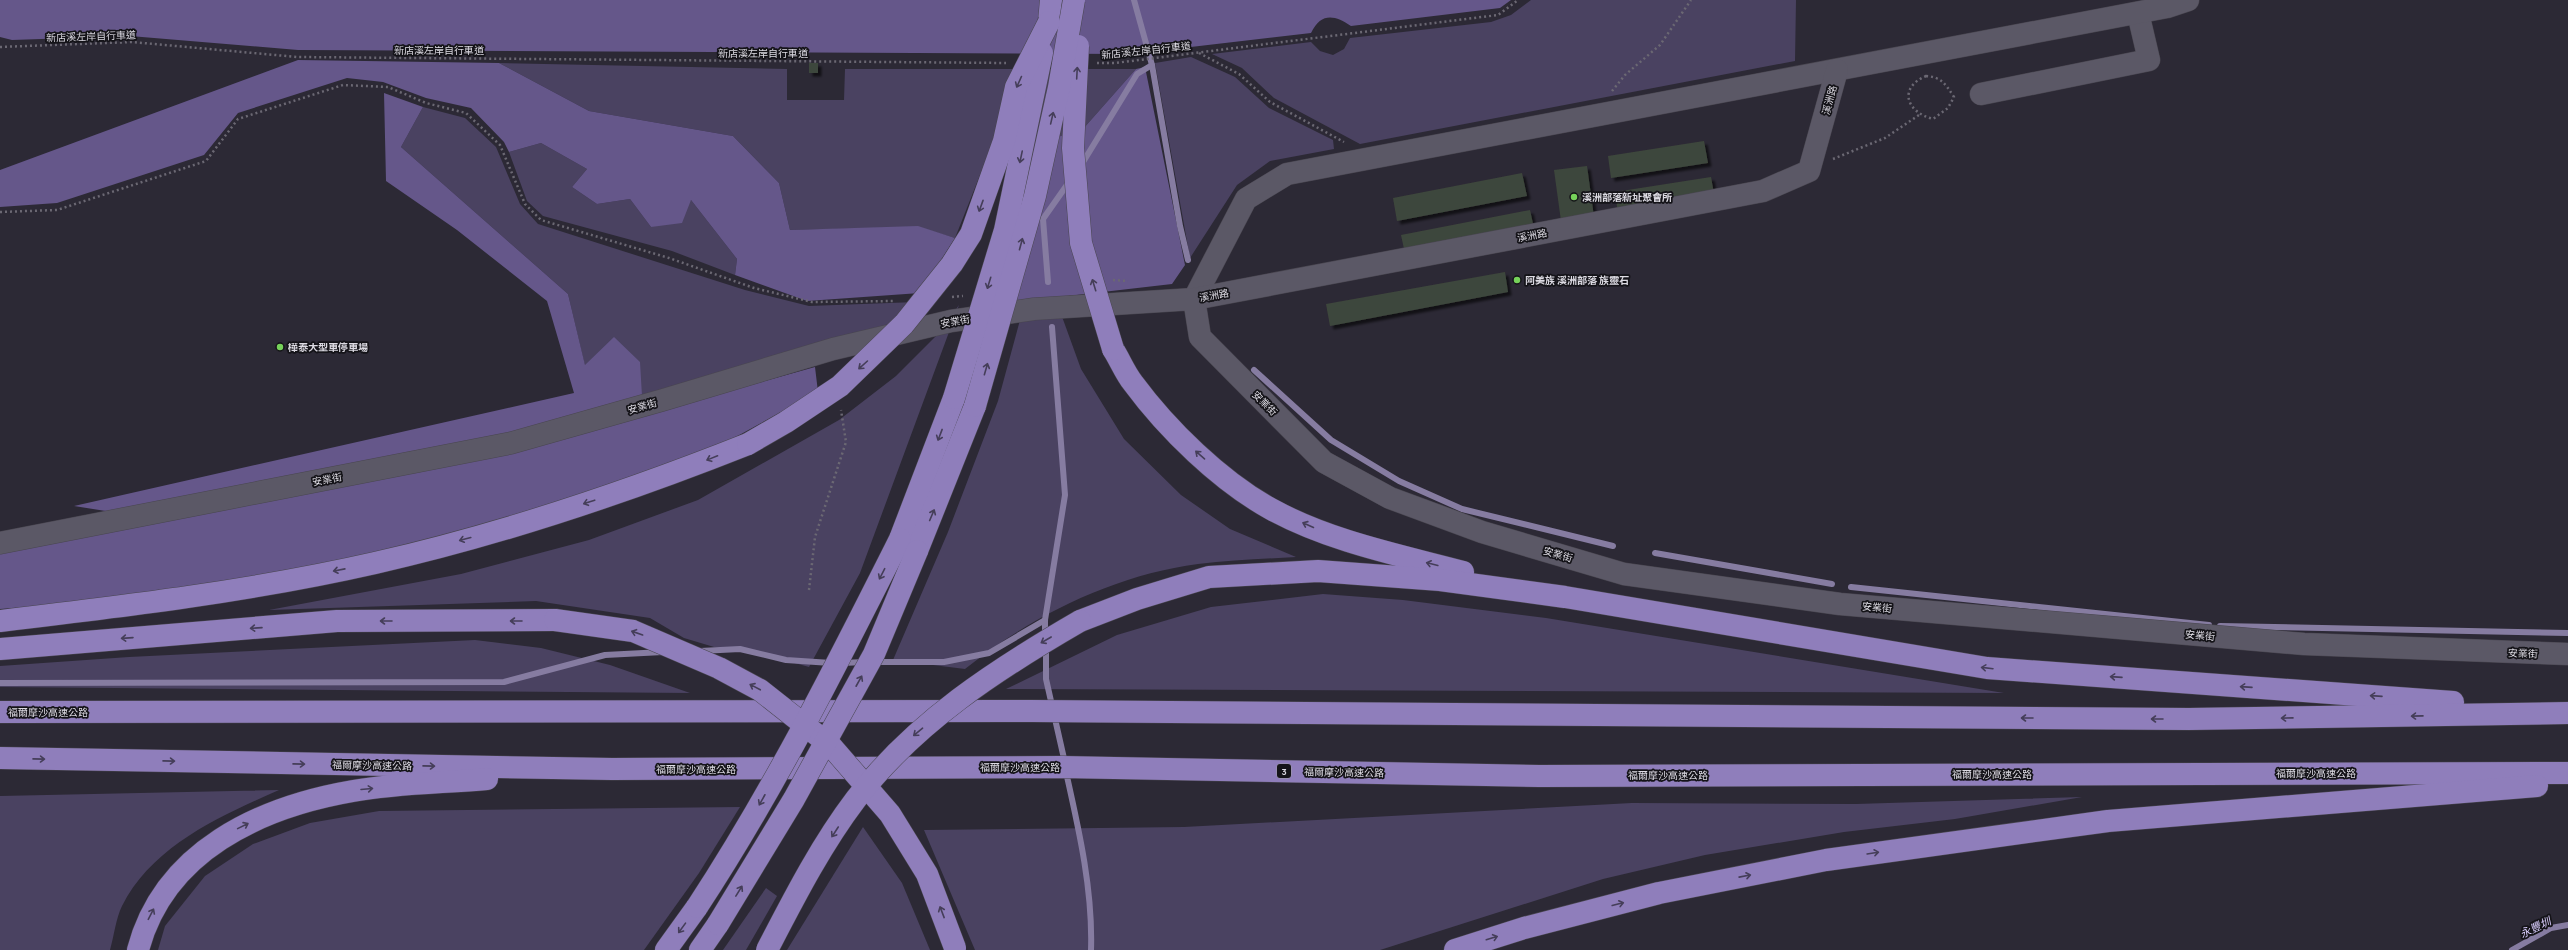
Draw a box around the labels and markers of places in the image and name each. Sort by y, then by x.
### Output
place label: 溪洲部落新址聚會所 [1582,190,1672,204]
marker: 溪洲部落新址聚會所 [1569,192,1579,202]
place label: 阿美族 溪洲部落 族靈石 [1525,273,1629,287]
marker: 阿美族 溪洲部落 族靈石 [1512,275,1522,285]
place label: 樺泰大型車停車場 [287,340,368,354]
marker: 樺泰大型車停車場 [275,342,285,352]

